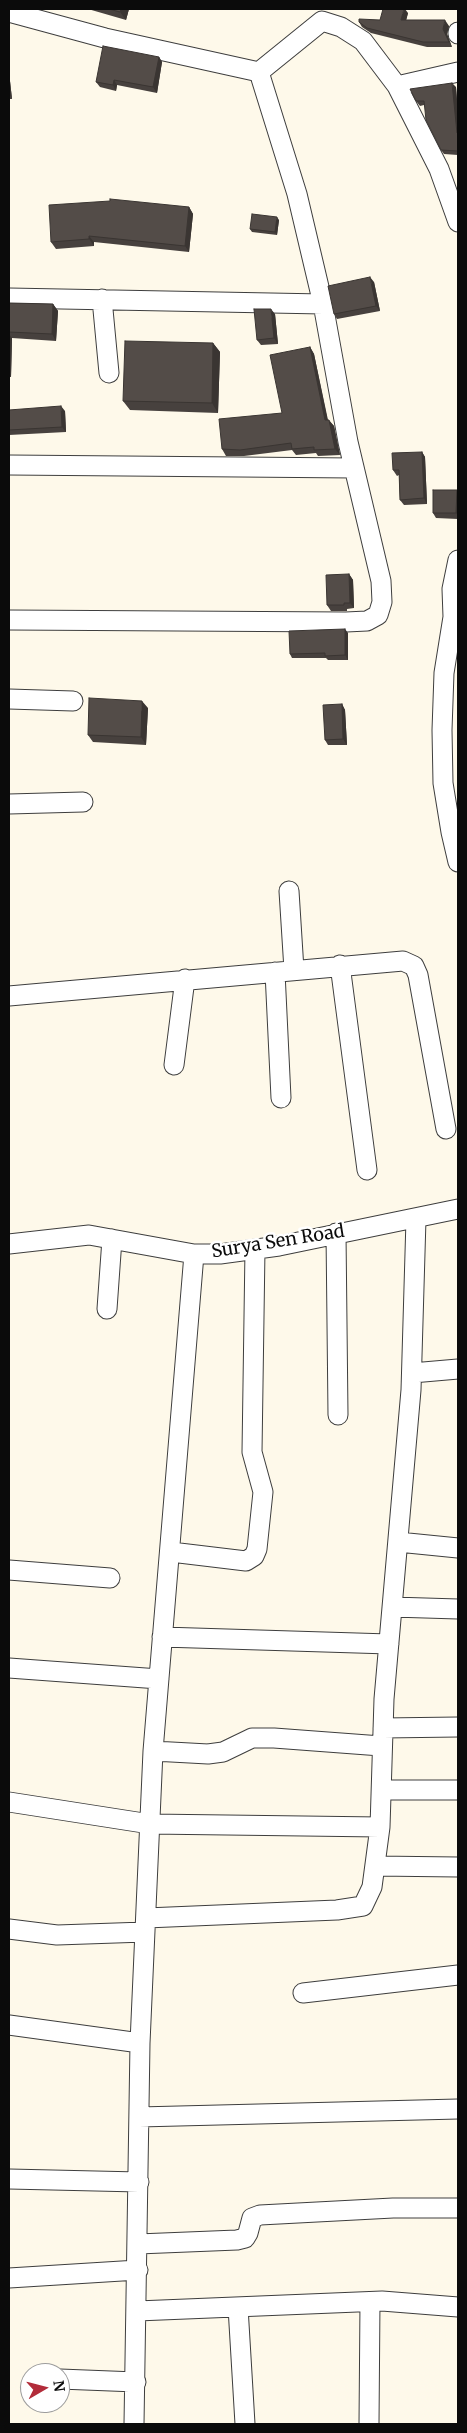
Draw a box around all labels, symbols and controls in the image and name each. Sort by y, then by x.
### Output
street label: Surya Sen Road [210,1221,346,1263]
north arrow [20,2363,70,2413]
text: N [49,2379,69,2393]

